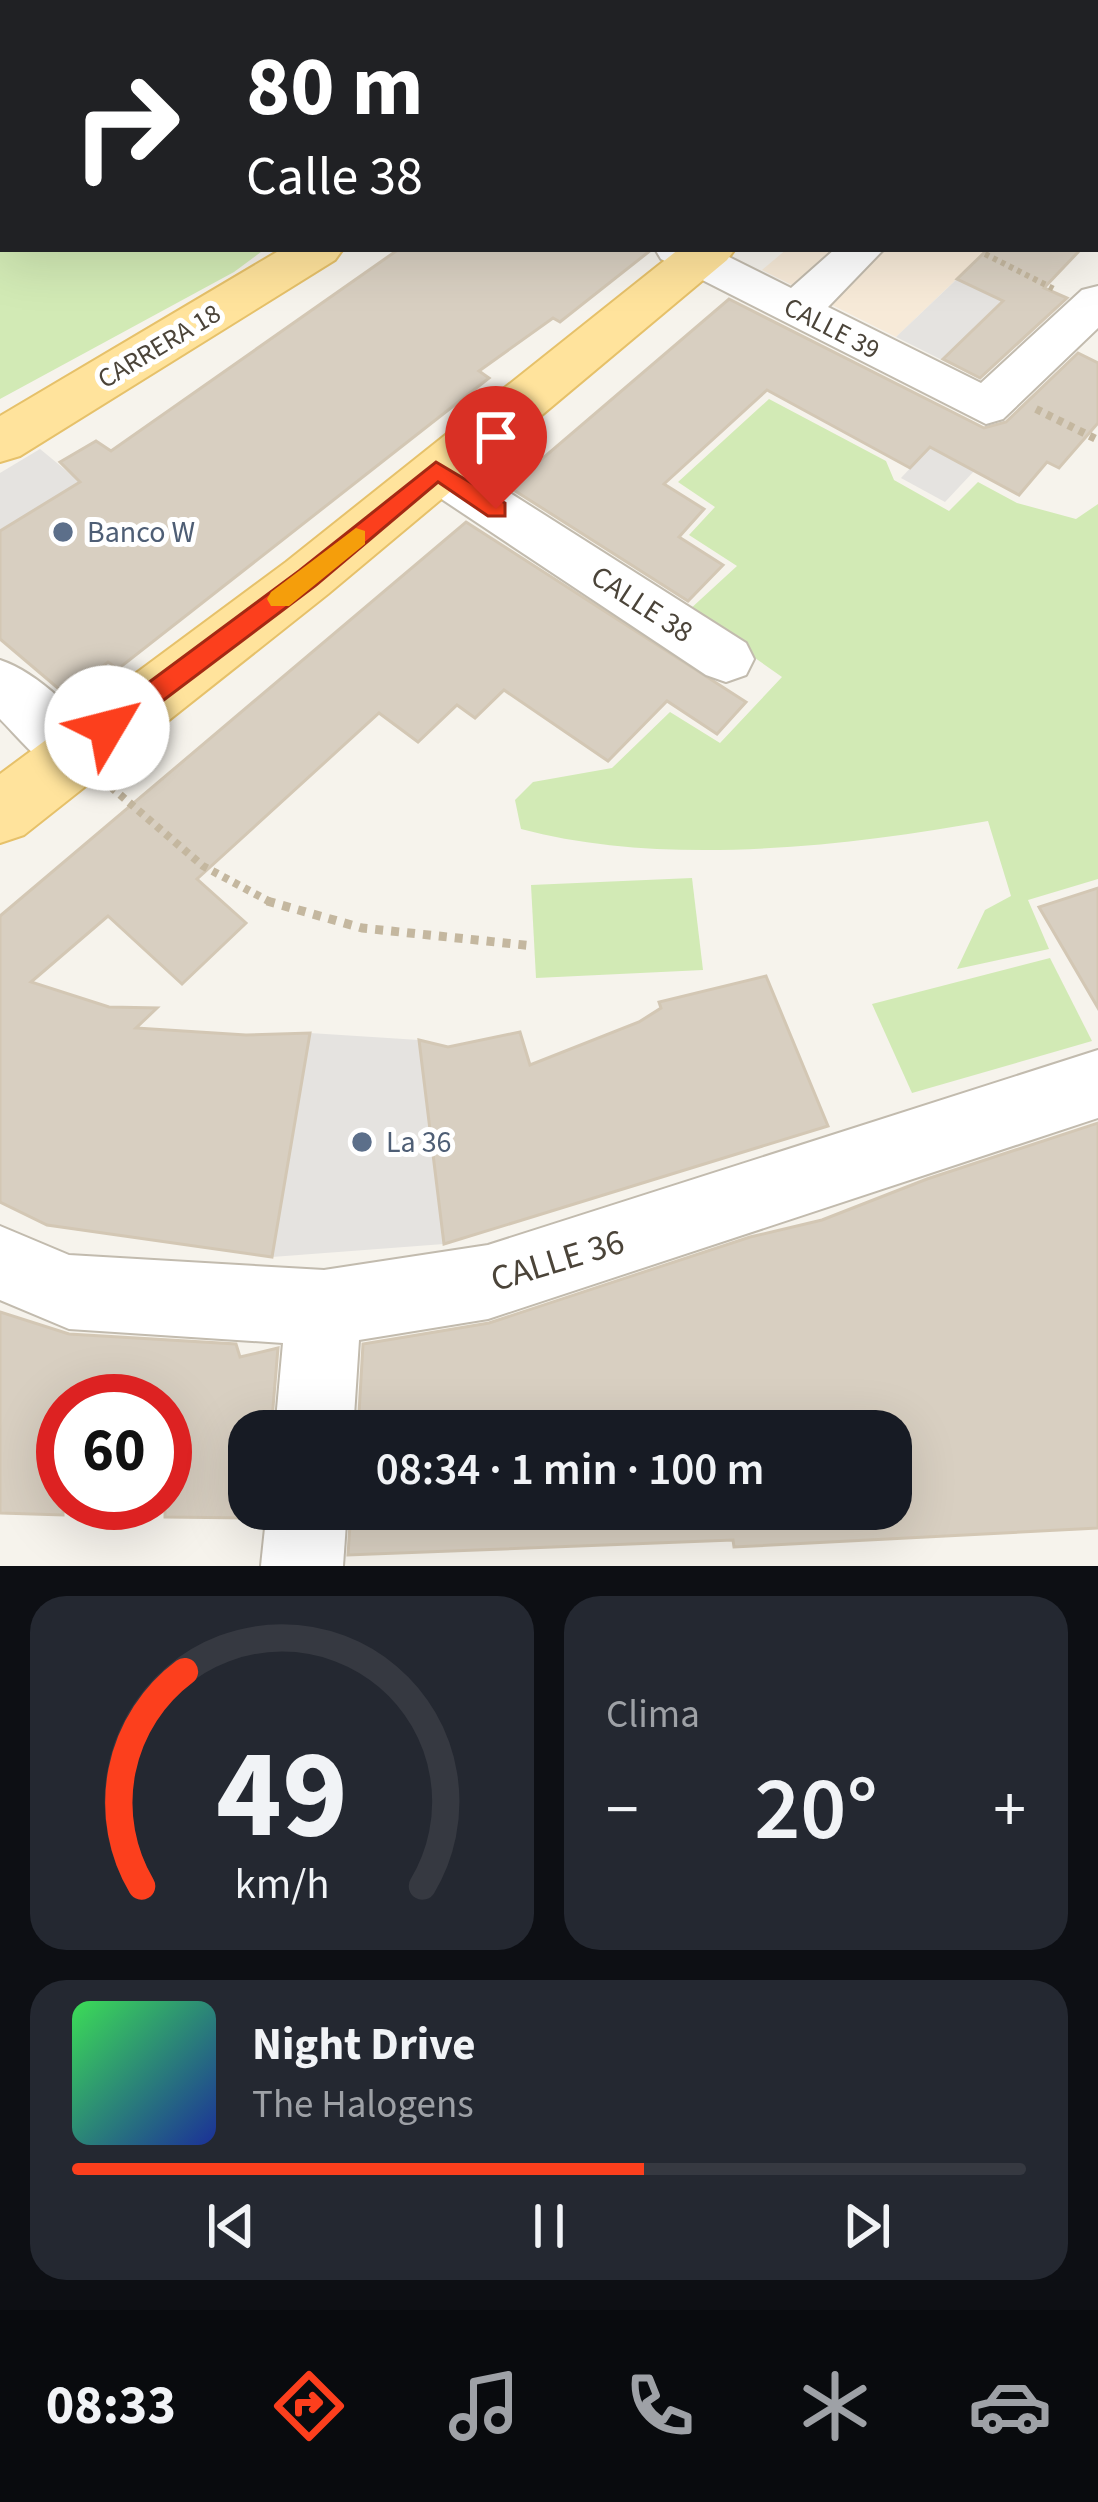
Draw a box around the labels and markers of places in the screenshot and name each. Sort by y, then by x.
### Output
pin [445,386,547,509]
place label: Banco W [87,511,195,554]
marker: Banco W [50,519,76,545]
place label: La 36 [386,1121,452,1164]
marker: La 36 [349,1129,375,1155]

